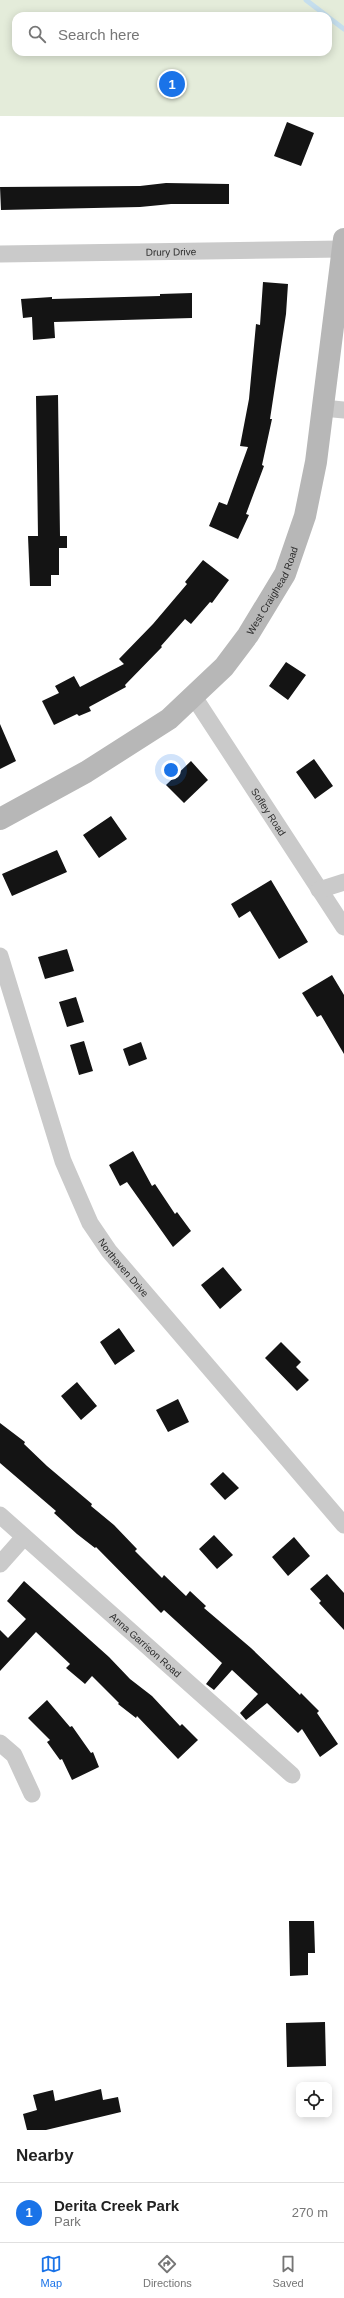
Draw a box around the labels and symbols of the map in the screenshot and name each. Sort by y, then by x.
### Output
pin: 1 [159,69,185,99]
street label: Drury Drive [146,246,197,257]
street label: West Craighead Road [244,545,300,636]
your location [161,760,181,780]
street label: Sofley Road [249,786,288,838]
street label: Northaven Drive [97,1236,151,1299]
street label: Anna Garrison Road [108,1610,183,1679]

